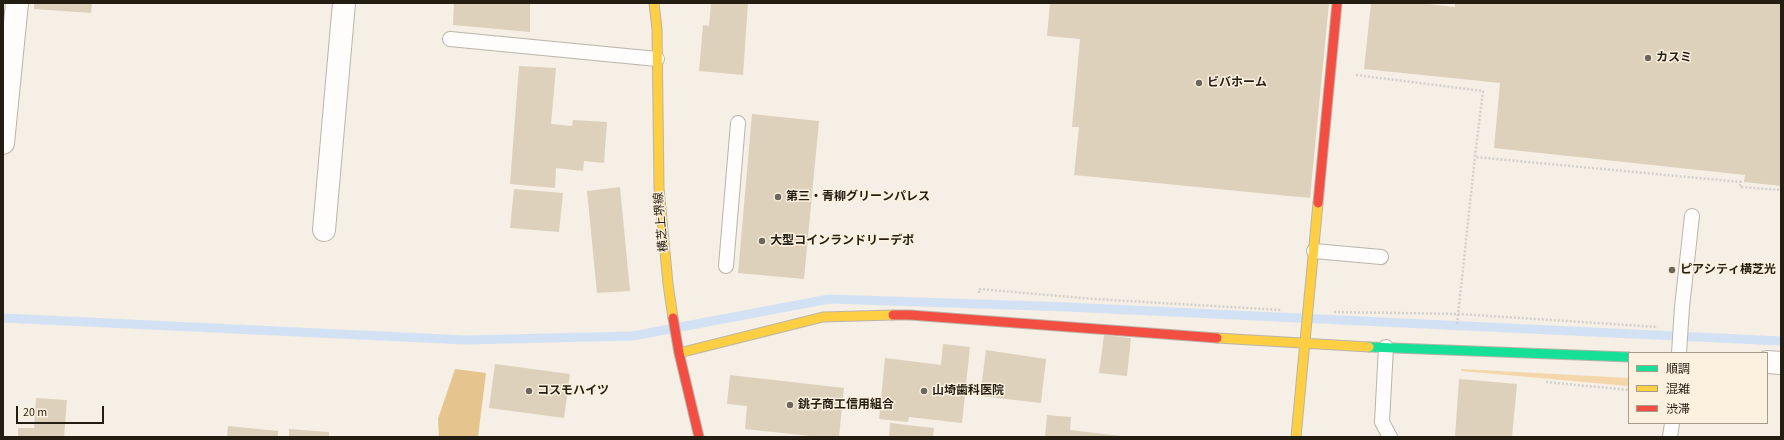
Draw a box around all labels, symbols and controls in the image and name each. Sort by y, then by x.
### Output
place label: カスミ [1656,51,1692,65]
marker: カスミ [1643,53,1653,63]
place label: ビバホーム [1207,76,1267,90]
marker: ビバホーム [1194,78,1204,88]
place label: 第三・青柳グリーンパレス [786,190,930,204]
street label: 横芝上堺線 [652,191,672,253]
marker: 第三・青柳グリーンパレス [773,192,783,202]
place label: 大型コインランドリーデポ [770,234,914,248]
marker: 大型コインランドリーデポ [757,236,767,246]
place label: ピアシティ横芝光 [1680,263,1776,277]
marker: ピアシティ横芝光 [1667,265,1677,275]
legend [1628,352,1768,424]
text: 順調 [1666,361,1690,378]
text: 混雑 [1666,381,1690,398]
place label: コスモハイツ [537,384,609,398]
place label: 山埼歯科医院 [932,384,1004,398]
marker: コスモハイツ [524,386,534,396]
marker: 山埼歯科医院 [919,386,929,396]
scale bar [18,398,106,424]
place label: 銚子商工信用組合 [798,398,894,412]
marker: 銚子商工信用組合 [785,400,795,410]
text: 渋滞 [1666,401,1690,418]
text: 20 m [23,404,47,421]

